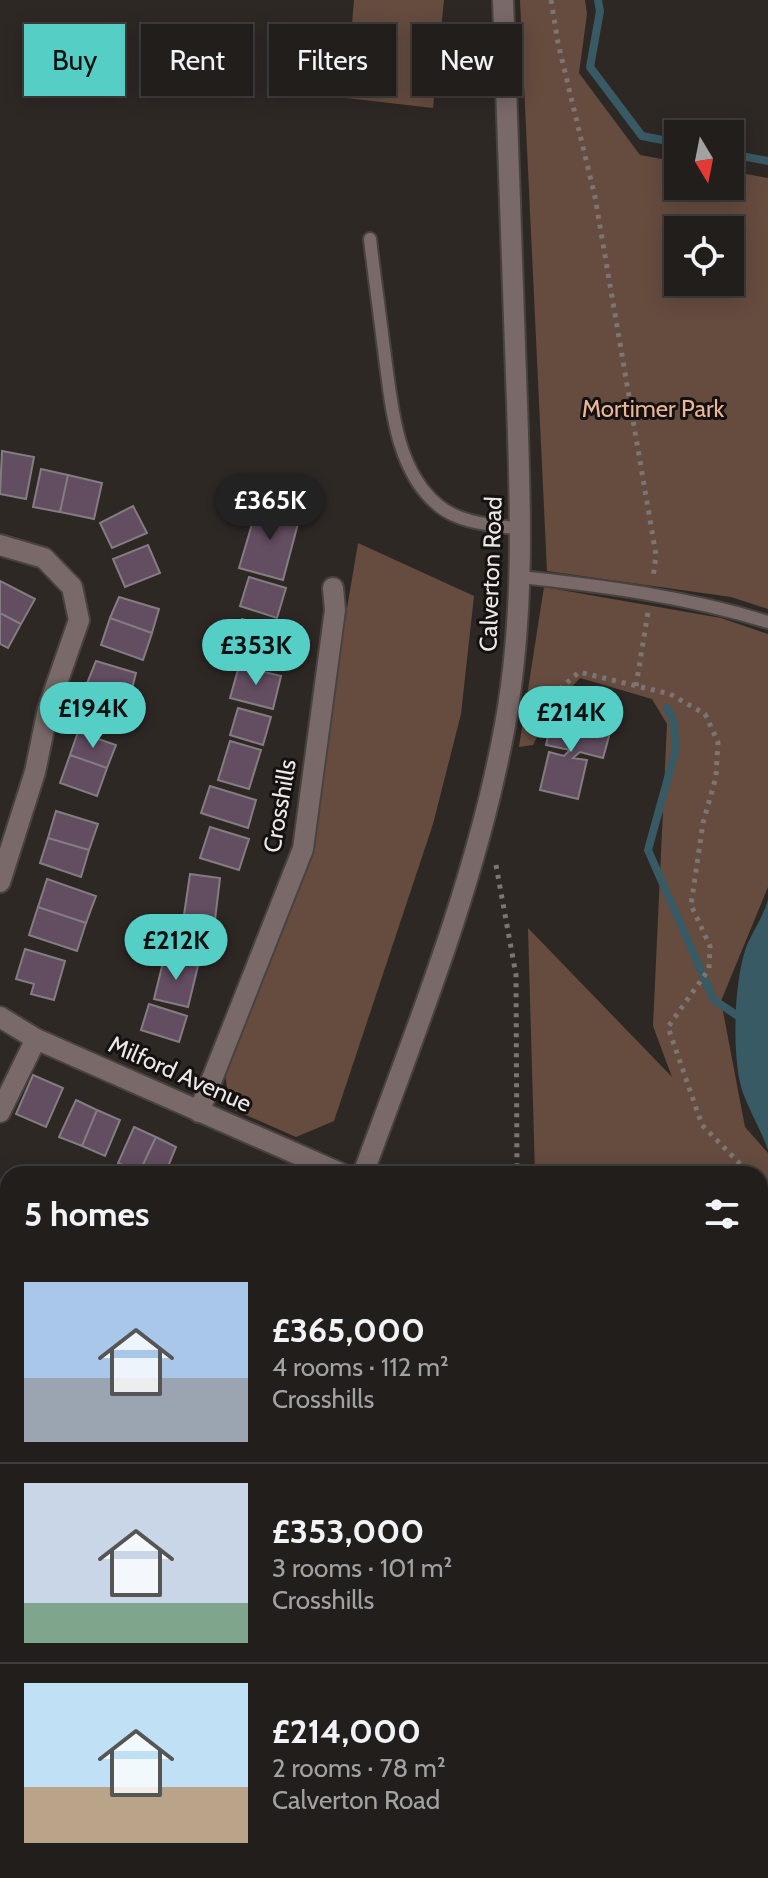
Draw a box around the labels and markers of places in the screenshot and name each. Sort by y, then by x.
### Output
pin: £365K [214,474,326,542]
pin: £353K [200,619,312,687]
pin: £194K [37,682,149,750]
pin: £214K [515,686,627,754]
pin: £212K [120,914,232,982]

